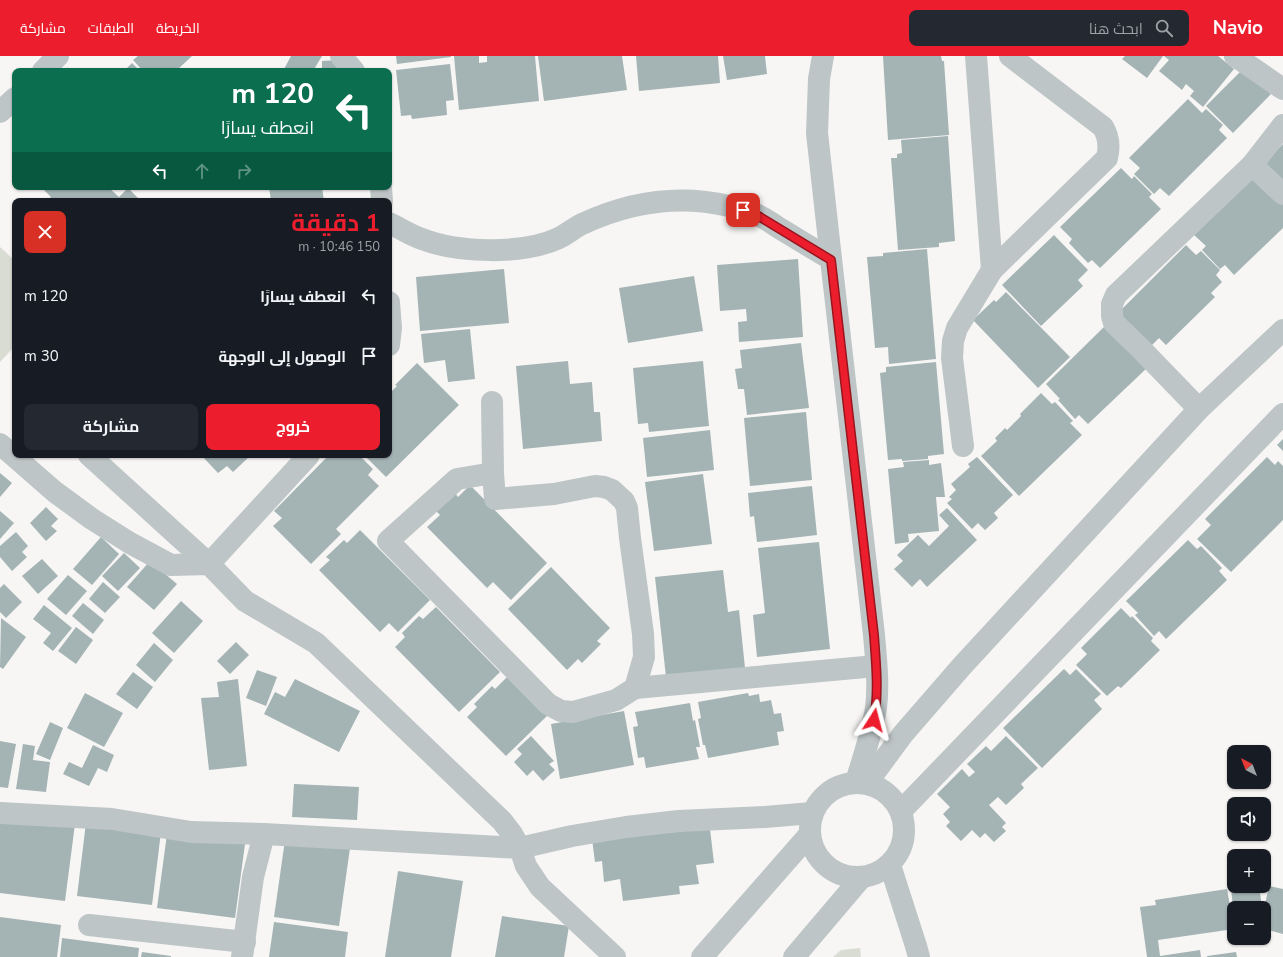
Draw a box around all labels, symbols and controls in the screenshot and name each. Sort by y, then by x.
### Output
search box [909,10,1189,46]
text: Navio [1213,15,1263,41]
icon: search [1153,17,1175,39]
text: مشاركة [20,19,66,38]
text: الطبقات [88,19,134,38]
text: الخريطة [156,19,200,38]
text: ابحث هنا [1089,19,1143,39]
text: 120 m [231,75,314,113]
icon: left [328,84,380,136]
text: انعطف يسارًا [221,116,314,140]
icon: left [149,160,171,182]
icon: ahead [191,160,213,182]
icon: right [233,160,255,182]
pin [726,193,760,227]
icon: arrive [732,199,754,221]
text: 1 دقيقة [291,207,380,239]
button: close [24,211,66,253]
text: 150 m · 10:46 [298,238,380,256]
icon: left [358,285,380,307]
text: 120 m [24,286,68,306]
text: انعطف يسارًا [260,287,346,307]
icon: arrive [358,345,380,367]
text: 30 m [24,346,59,366]
text: الوصول إلى الوجهة [218,347,346,367]
button: مشاركة [24,404,198,450]
button: خروج [206,404,380,450]
position arrow [853,699,895,741]
north arrow [1227,745,1271,789]
map controls [1227,745,1271,945]
button: sound [1227,797,1271,841]
button: + [1227,849,1271,893]
button: − [1227,901,1271,945]

